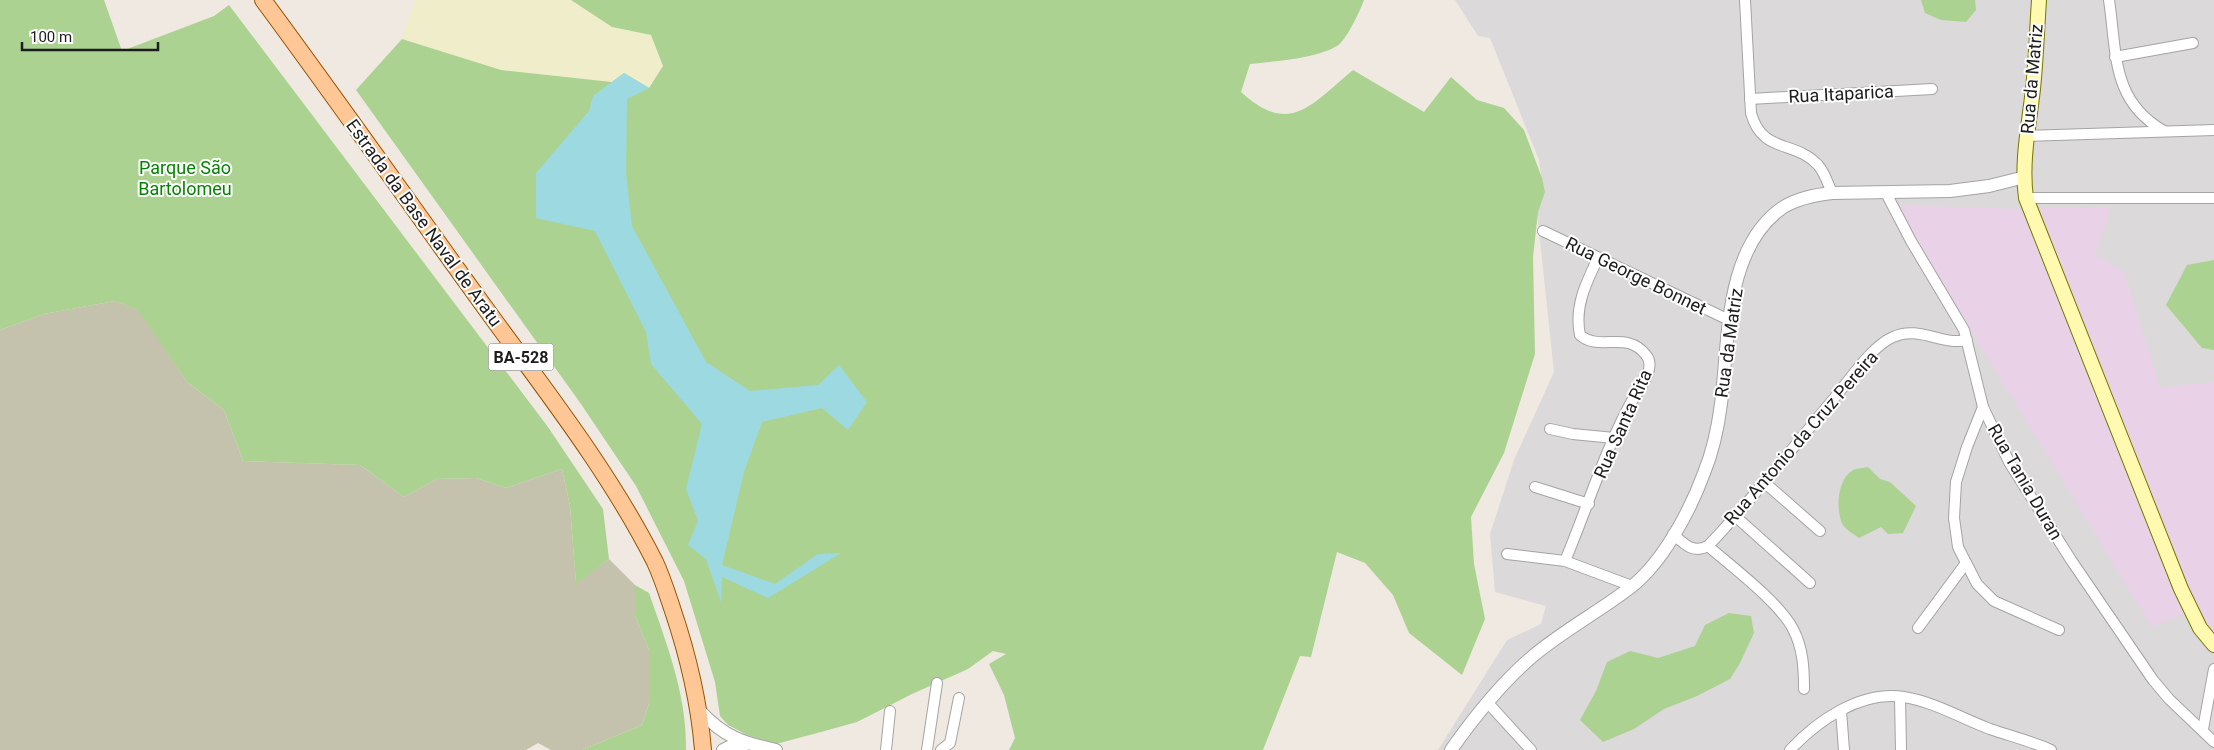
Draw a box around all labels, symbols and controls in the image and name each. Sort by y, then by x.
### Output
scale bar [22,20,159,52]
street label: Rua da Matriz [2016,23,2047,135]
text: 100 m [30,28,72,46]
street label: Rua Itaparica [1788,80,1894,107]
street label: Estrada da Base Naval de Aratu [342,115,507,330]
park label: Parque São Bartolomeu [138,157,232,199]
street label: Rua George Bonnet [1562,232,1710,319]
street label: Rua da Matriz [1710,287,1747,399]
road number: BA-528 [488,344,554,371]
street label: Rua Antonio da Cruz Pereira [1719,346,1882,529]
street label: Rua Santa Rita [1589,366,1656,482]
street label: Rua Tania Duran [1984,420,2067,543]

